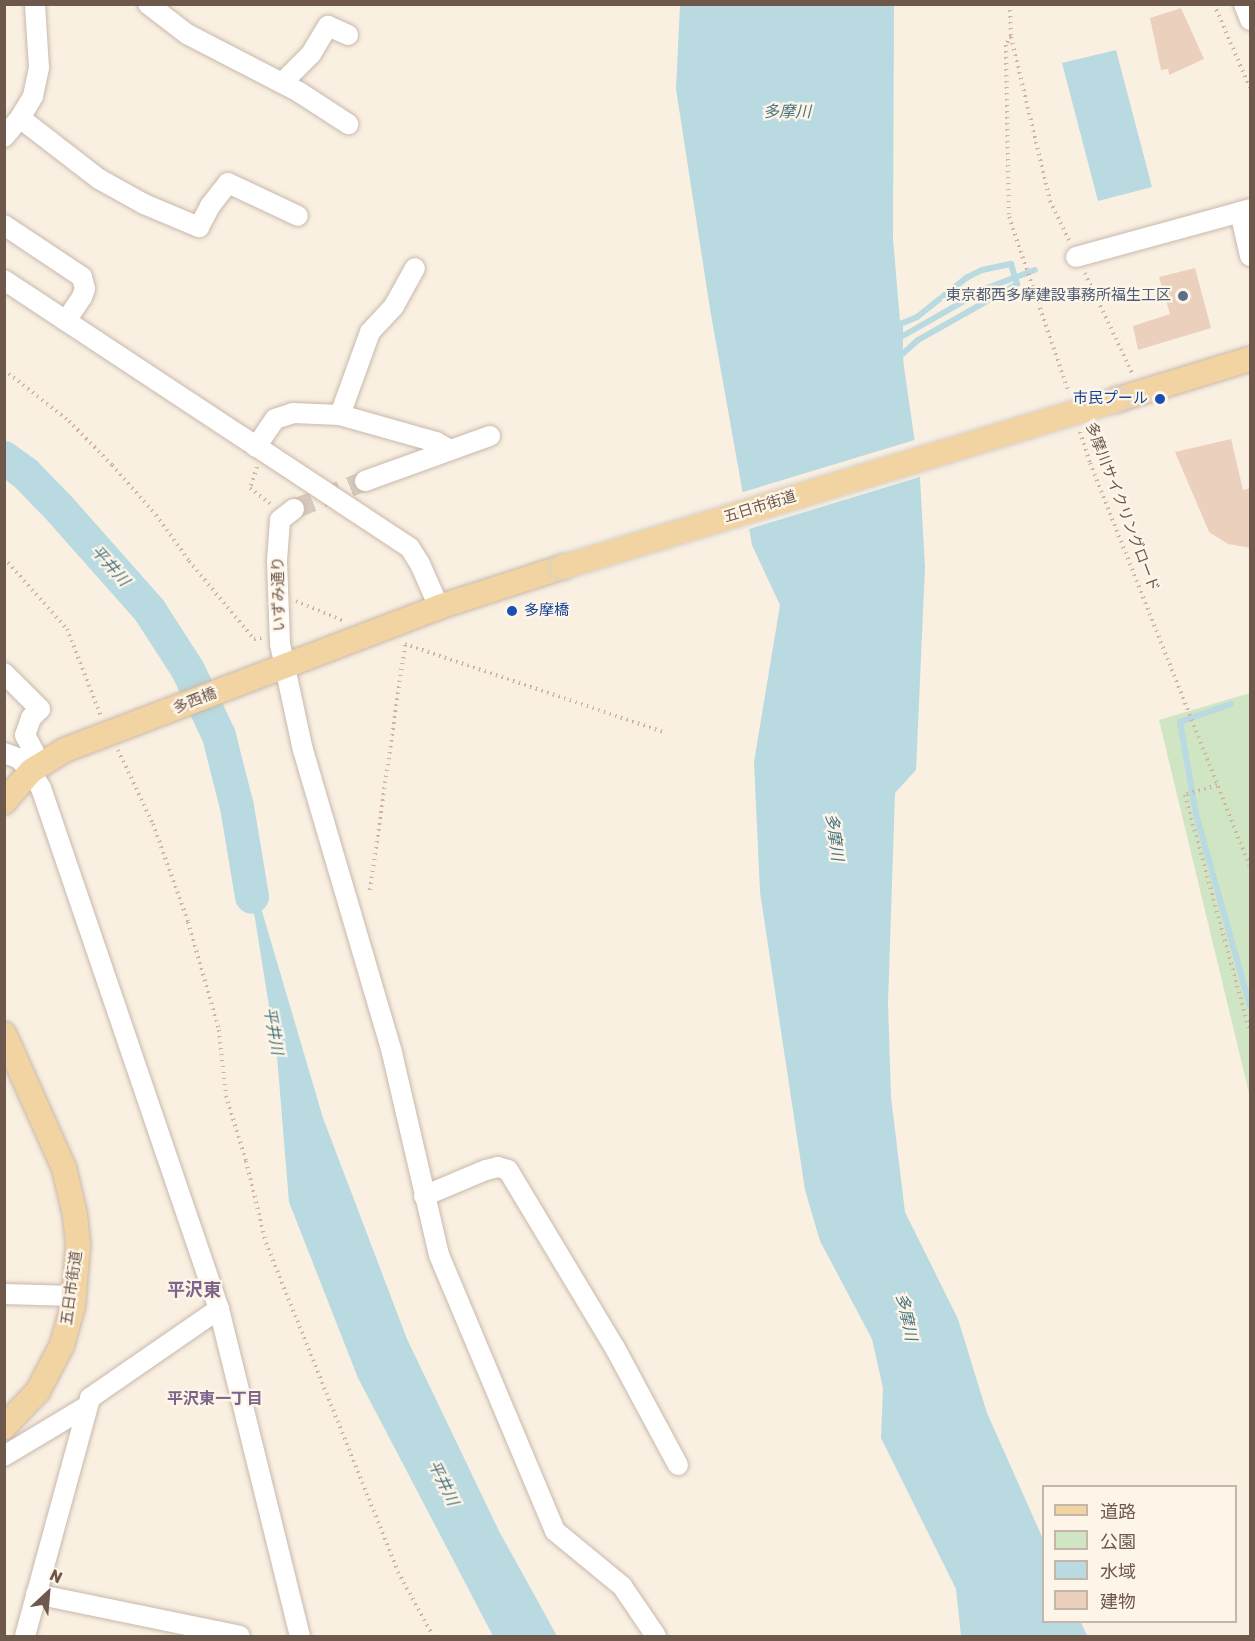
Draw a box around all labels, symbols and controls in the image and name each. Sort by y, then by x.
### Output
water label: 多摩川 [763,102,811,122]
place label: 東京都西多摩建設事務所福生工区 [946,287,1171,305]
marker: 東京都西多摩建設事務所福生工区 [1176,289,1190,303]
place label: 市民プール [1073,390,1148,408]
marker: 市民プール [1153,392,1167,406]
street label: 多摩川サイクリングロード [1081,420,1163,594]
street label: 五日市街道 [722,487,798,527]
water label: 平井川 [87,542,133,590]
street label: いずみ通り [269,556,289,632]
place label: 多摩橋 [524,602,569,620]
marker: 多摩橋 [505,604,519,618]
street label: 多西橋 [171,685,219,717]
water label: 多摩川 [821,812,847,862]
water label: 平井川 [259,1006,287,1056]
street label: 五日市街道 [58,1250,86,1326]
district label: 平沢東 [167,1279,221,1301]
water label: 多摩川 [892,1292,920,1342]
district label: 平沢東一丁目 [167,1389,263,1409]
water label: 平井川 [424,1457,462,1509]
legend [1042,1485,1237,1623]
text: 道路 [1100,1501,1136,1523]
text: 公園 [1100,1531,1136,1553]
text: 水域 [1100,1561,1136,1583]
north arrow [18,1563,78,1623]
text: N [47,1565,65,1587]
text: 建物 [1100,1591,1136,1613]

